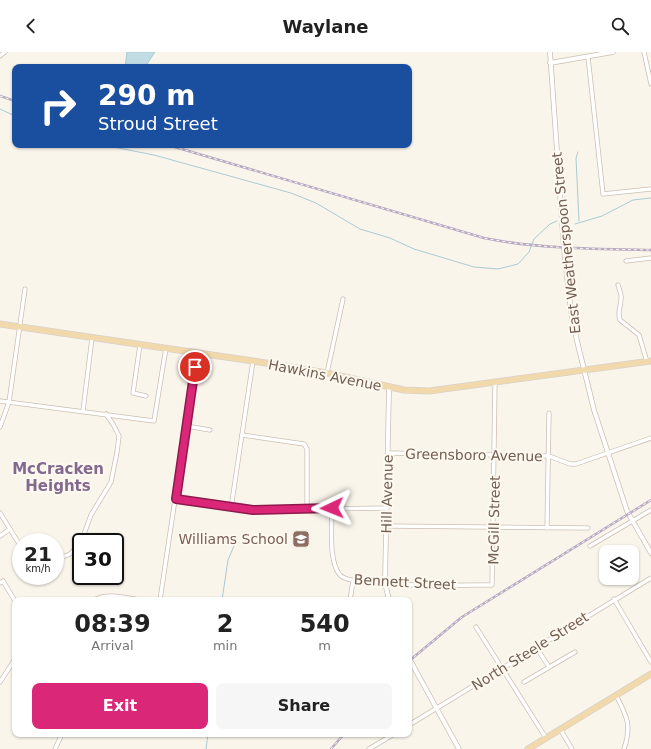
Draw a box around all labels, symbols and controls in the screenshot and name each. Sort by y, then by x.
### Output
icon: back [20,15,42,37]
icon: search [609,15,631,37]
text: Waylane [283,16,368,37]
text: 290 m [98,79,195,112]
icon: right [32,80,84,132]
text: Stroud Street [98,113,218,134]
street label: East Weatherspoon Street [548,151,584,335]
pin [178,350,212,384]
icon: arrive [184,356,206,378]
street label: Hawkins Avenue [267,356,383,394]
street label: Greensboro Avenue [405,446,543,464]
street label: Hill Avenue [378,455,396,533]
district label: McCracken Heights [12,460,104,495]
street label: McGill Street [485,475,503,565]
position arrow [311,487,353,529]
school or university icon: Williams School [291,529,311,549]
place label: Williams School [178,531,288,547]
speed limit sign: 30 [72,533,124,585]
text: 21 [24,542,52,566]
map controls [599,545,639,585]
button: layers [599,545,639,585]
text: km/h [25,563,51,574]
street label: Bennett Street [353,571,457,593]
street label: North Steele Street [469,608,592,693]
text: 08:39 [74,610,151,638]
text: 2 [217,610,233,638]
text: 540 [300,610,350,638]
text: Arrival [91,638,134,653]
text: min [213,638,237,653]
text: m [318,638,331,653]
button: Exit [32,683,208,729]
button: Share [216,683,392,729]

